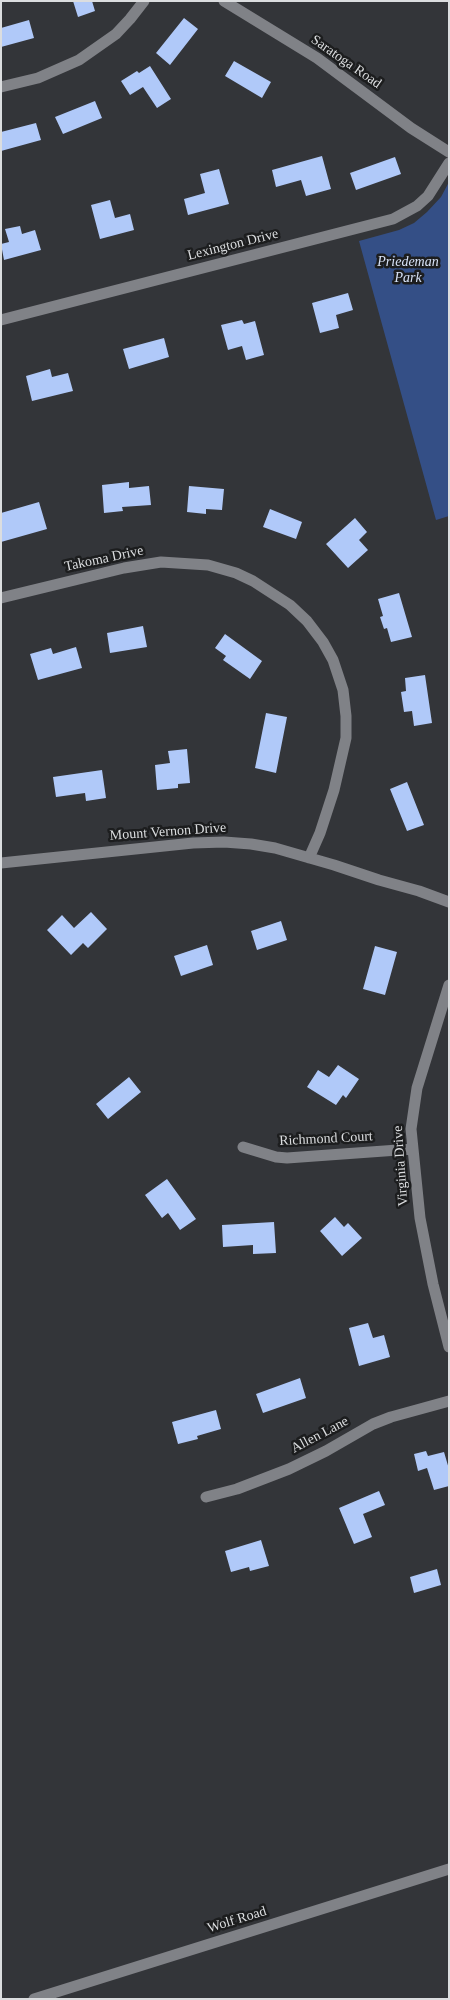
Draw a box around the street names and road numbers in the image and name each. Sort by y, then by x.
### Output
street label: Saratoga Road [308,32,384,92]
street label: Lexington Drive [186,226,280,264]
street label: Takoma Drive [63,542,145,576]
street label: Mount Vernon Drive [109,820,227,844]
street label: Virginia Drive [390,1125,412,1207]
street label: Richmond Court [279,1128,373,1150]
street label: Allen Lane [288,1413,352,1457]
street label: Wolf Road [206,1903,268,1937]

